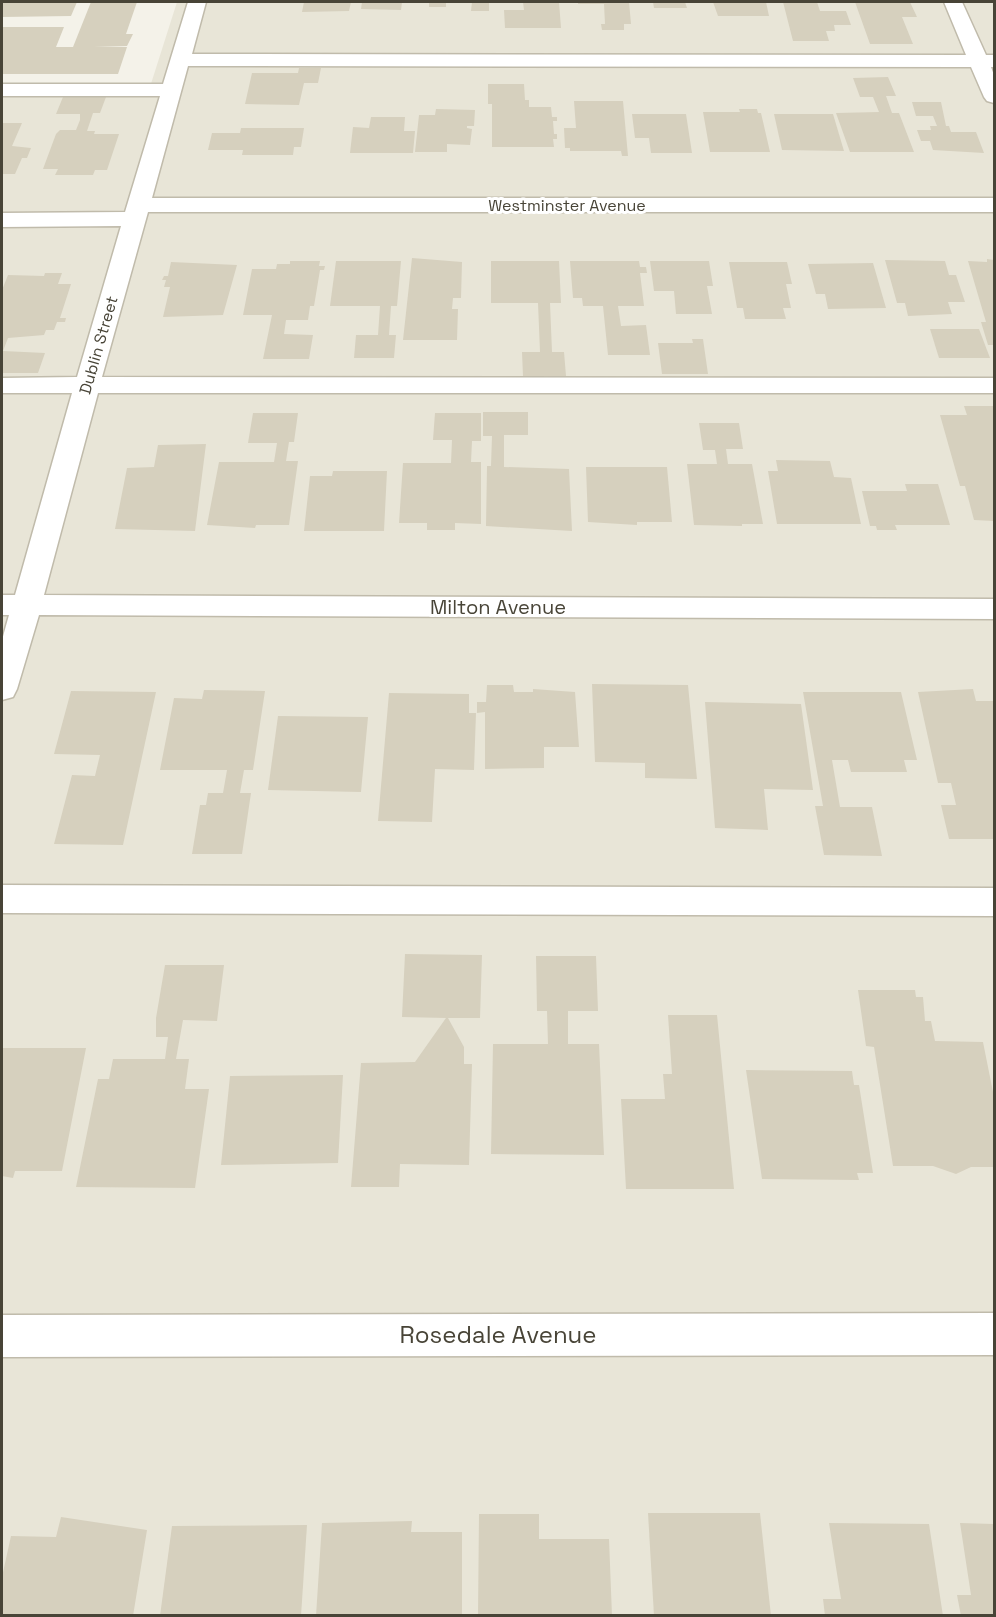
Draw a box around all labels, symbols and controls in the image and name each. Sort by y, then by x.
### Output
street label: Westminster Avenue [488,195,646,216]
street label: Dublin Street [74,294,123,397]
street label: Milton Avenue [430,594,566,620]
street label: Rosedale Avenue [400,1319,596,1350]

